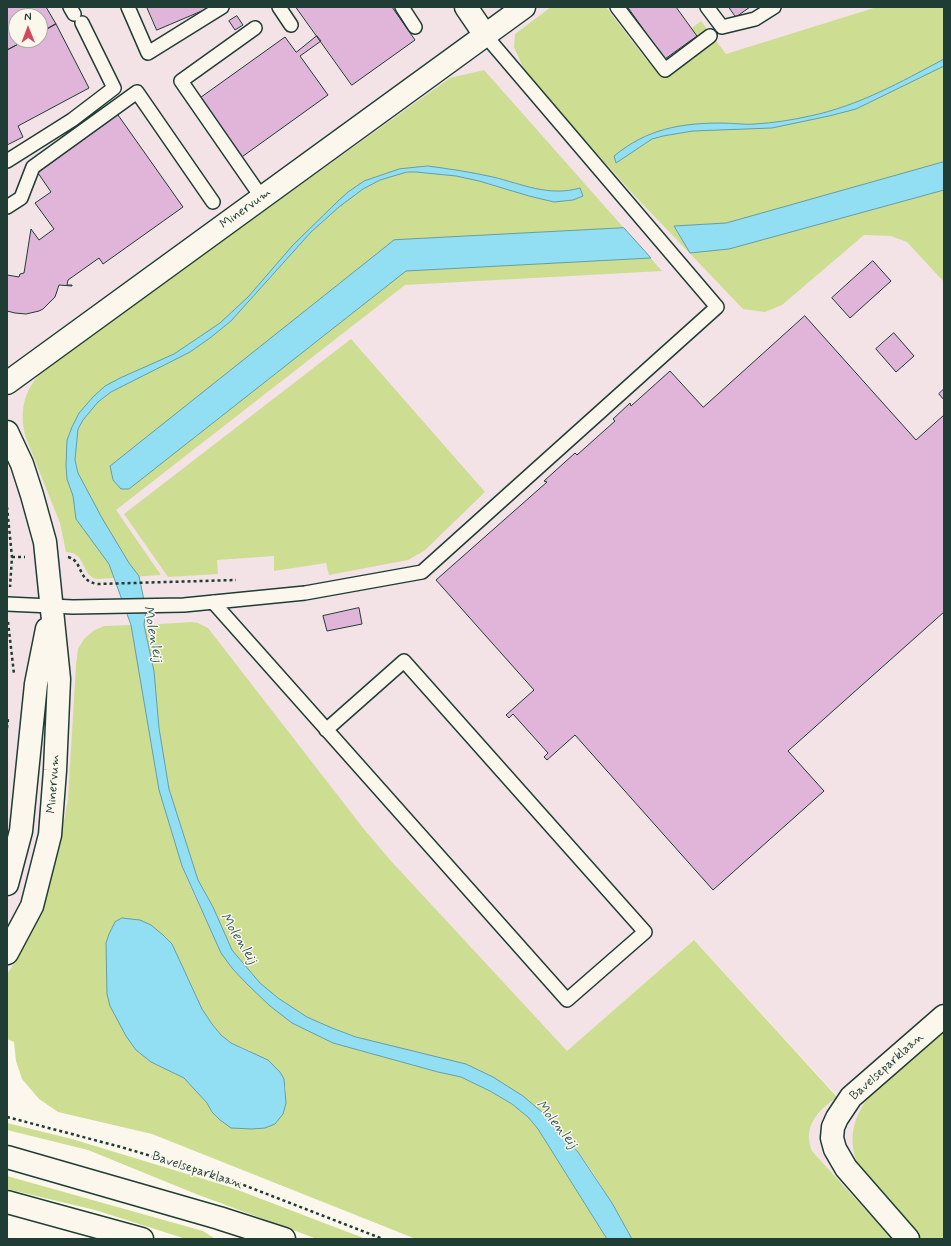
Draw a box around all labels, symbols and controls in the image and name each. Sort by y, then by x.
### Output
north arrow [8,8,48,48]
text: N [24,10,32,24]
street label: Minervum [217,185,275,233]
water label: Molenleij [138,604,166,664]
street label: Minervum [44,754,64,814]
water label: Molenleij [216,910,260,968]
street label: Bavelseparklaan [847,1030,927,1104]
water label: Molenleij [531,1097,581,1153]
street label: Bavelseparklaan [150,1149,244,1193]

